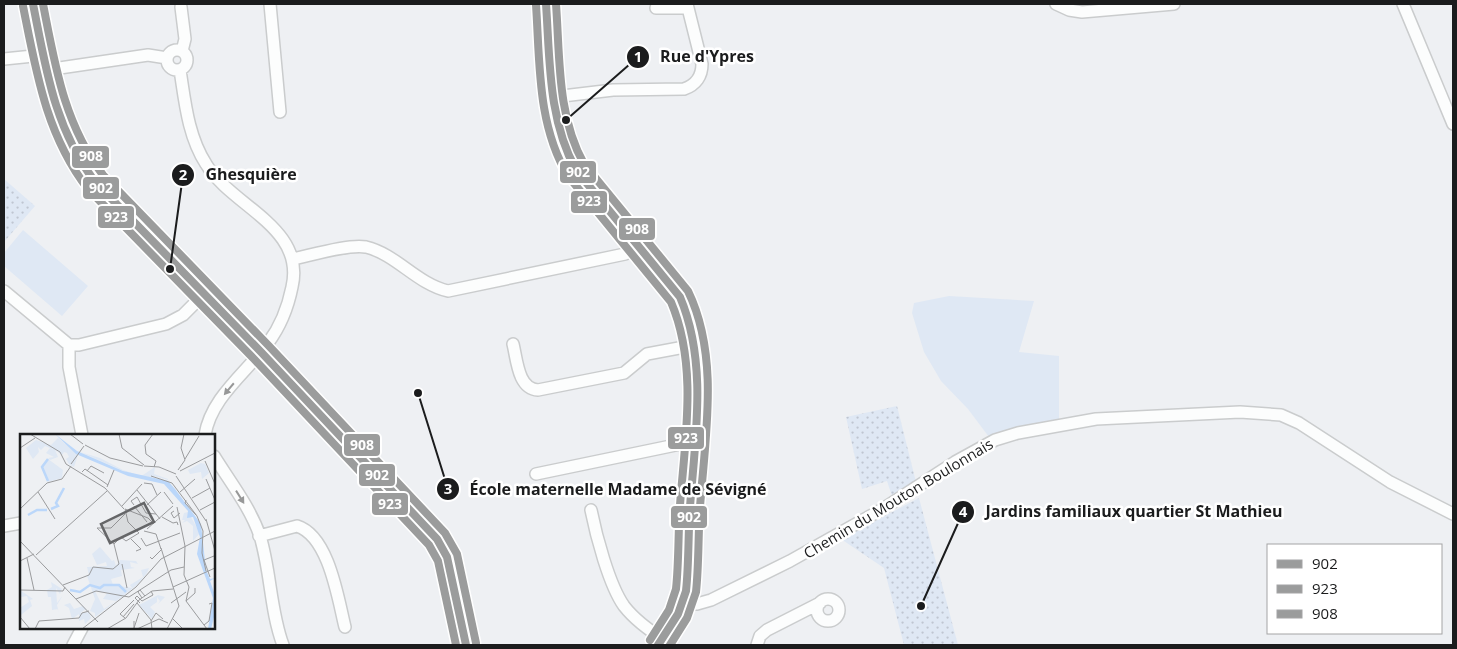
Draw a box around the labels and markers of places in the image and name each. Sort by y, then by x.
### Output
callout: Rue d'Ypres [625,41,764,72]
callout: Ghesquière [170,159,306,190]
callout: École maternelle Madame de Sévigné [435,474,777,505]
callout: Jardins familiaux quartier St Mathieu [950,496,1292,527]

